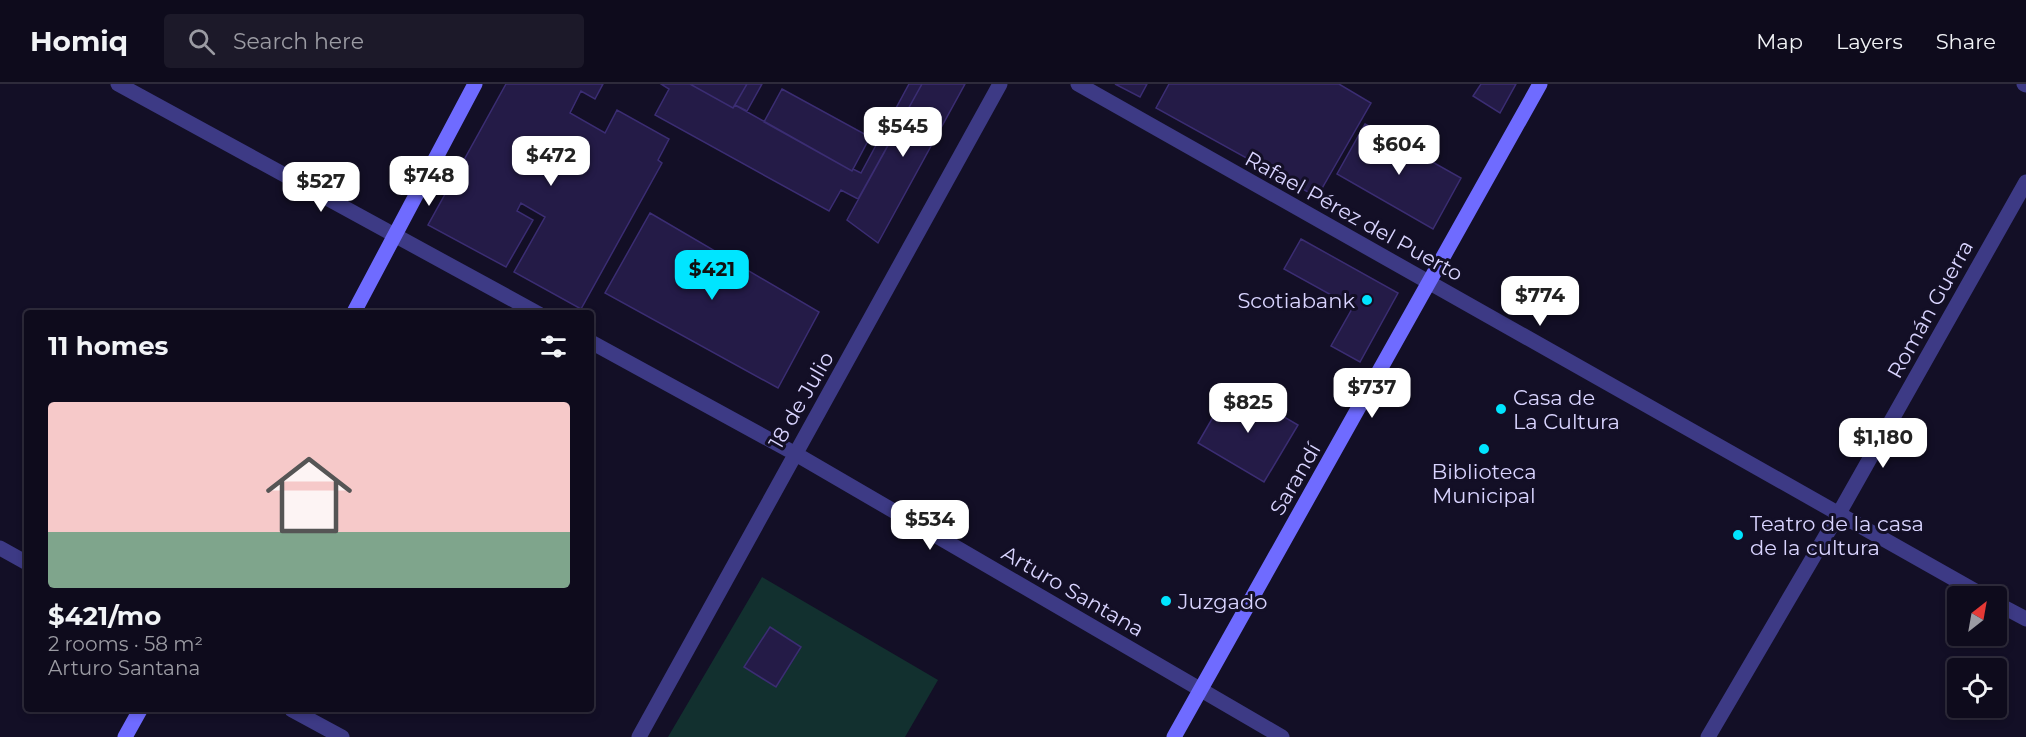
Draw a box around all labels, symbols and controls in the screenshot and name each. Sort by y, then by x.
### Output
search box [164,14,584,68]
text: Homiq [30,24,128,58]
icon: search [185,25,218,58]
text: Search here [233,28,364,55]
text: Map [1756,29,1803,54]
text: Layers [1836,29,1903,54]
text: Share [1936,29,1996,54]
pin: $545 [867,107,939,158]
text: $545 [878,114,928,138]
pin: $604 [1363,125,1435,176]
text: $604 [1373,132,1425,156]
pin: $472 [515,136,587,187]
text: $472 [526,143,576,167]
street label: Rafael Pérez del Puerto [1241,146,1467,286]
pin: $748 [393,156,465,207]
pin: $527 [285,162,357,213]
text: $748 [404,163,454,187]
text: $527 [297,169,345,193]
street label: Román Guerra [1882,236,1978,382]
pin: $421 [676,250,748,301]
text: $421 [689,257,735,281]
pin: $774 [1504,276,1576,327]
text: $774 [1515,283,1565,307]
place label: Scotiabank [1237,288,1355,313]
marker: Scotiabank [1360,293,1374,307]
text: 11 homes [48,330,168,362]
icon: filters [537,330,570,363]
street label: 18 de Julio [763,347,839,453]
pin: $737 [1336,368,1408,419]
text: $737 [1348,375,1396,399]
pin: $825 [1212,383,1284,434]
place label: Casa de La Cultura [1513,385,1620,434]
text: $825 [1223,390,1273,414]
marker: Casa de La Cultura [1494,402,1508,416]
pin: $1,180 [1834,418,1932,469]
text: $1,180 [1853,425,1913,449]
street label: Sarandí [1264,437,1326,520]
icon: home [255,441,363,549]
marker: Biblioteca Municipal [1477,442,1491,456]
place label: Biblioteca Municipal [1431,459,1537,508]
pin: $534 [894,500,966,551]
text: $534 [905,507,955,531]
place label: Teatro de la casa de la cultura [1750,511,1924,560]
marker: Teatro de la casa de la cultura [1731,528,1745,542]
street label: Arturo Santana [998,540,1148,642]
north arrow [1947,586,2007,646]
map controls [1947,586,2007,718]
place label: Juzgado [1177,589,1267,614]
marker: Juzgado [1159,594,1173,608]
text: $421/mo [48,600,161,632]
text: 2 rooms · 58 m² [48,632,203,656]
text: Arturo Santana [48,656,200,680]
button: locate [1947,658,2007,718]

